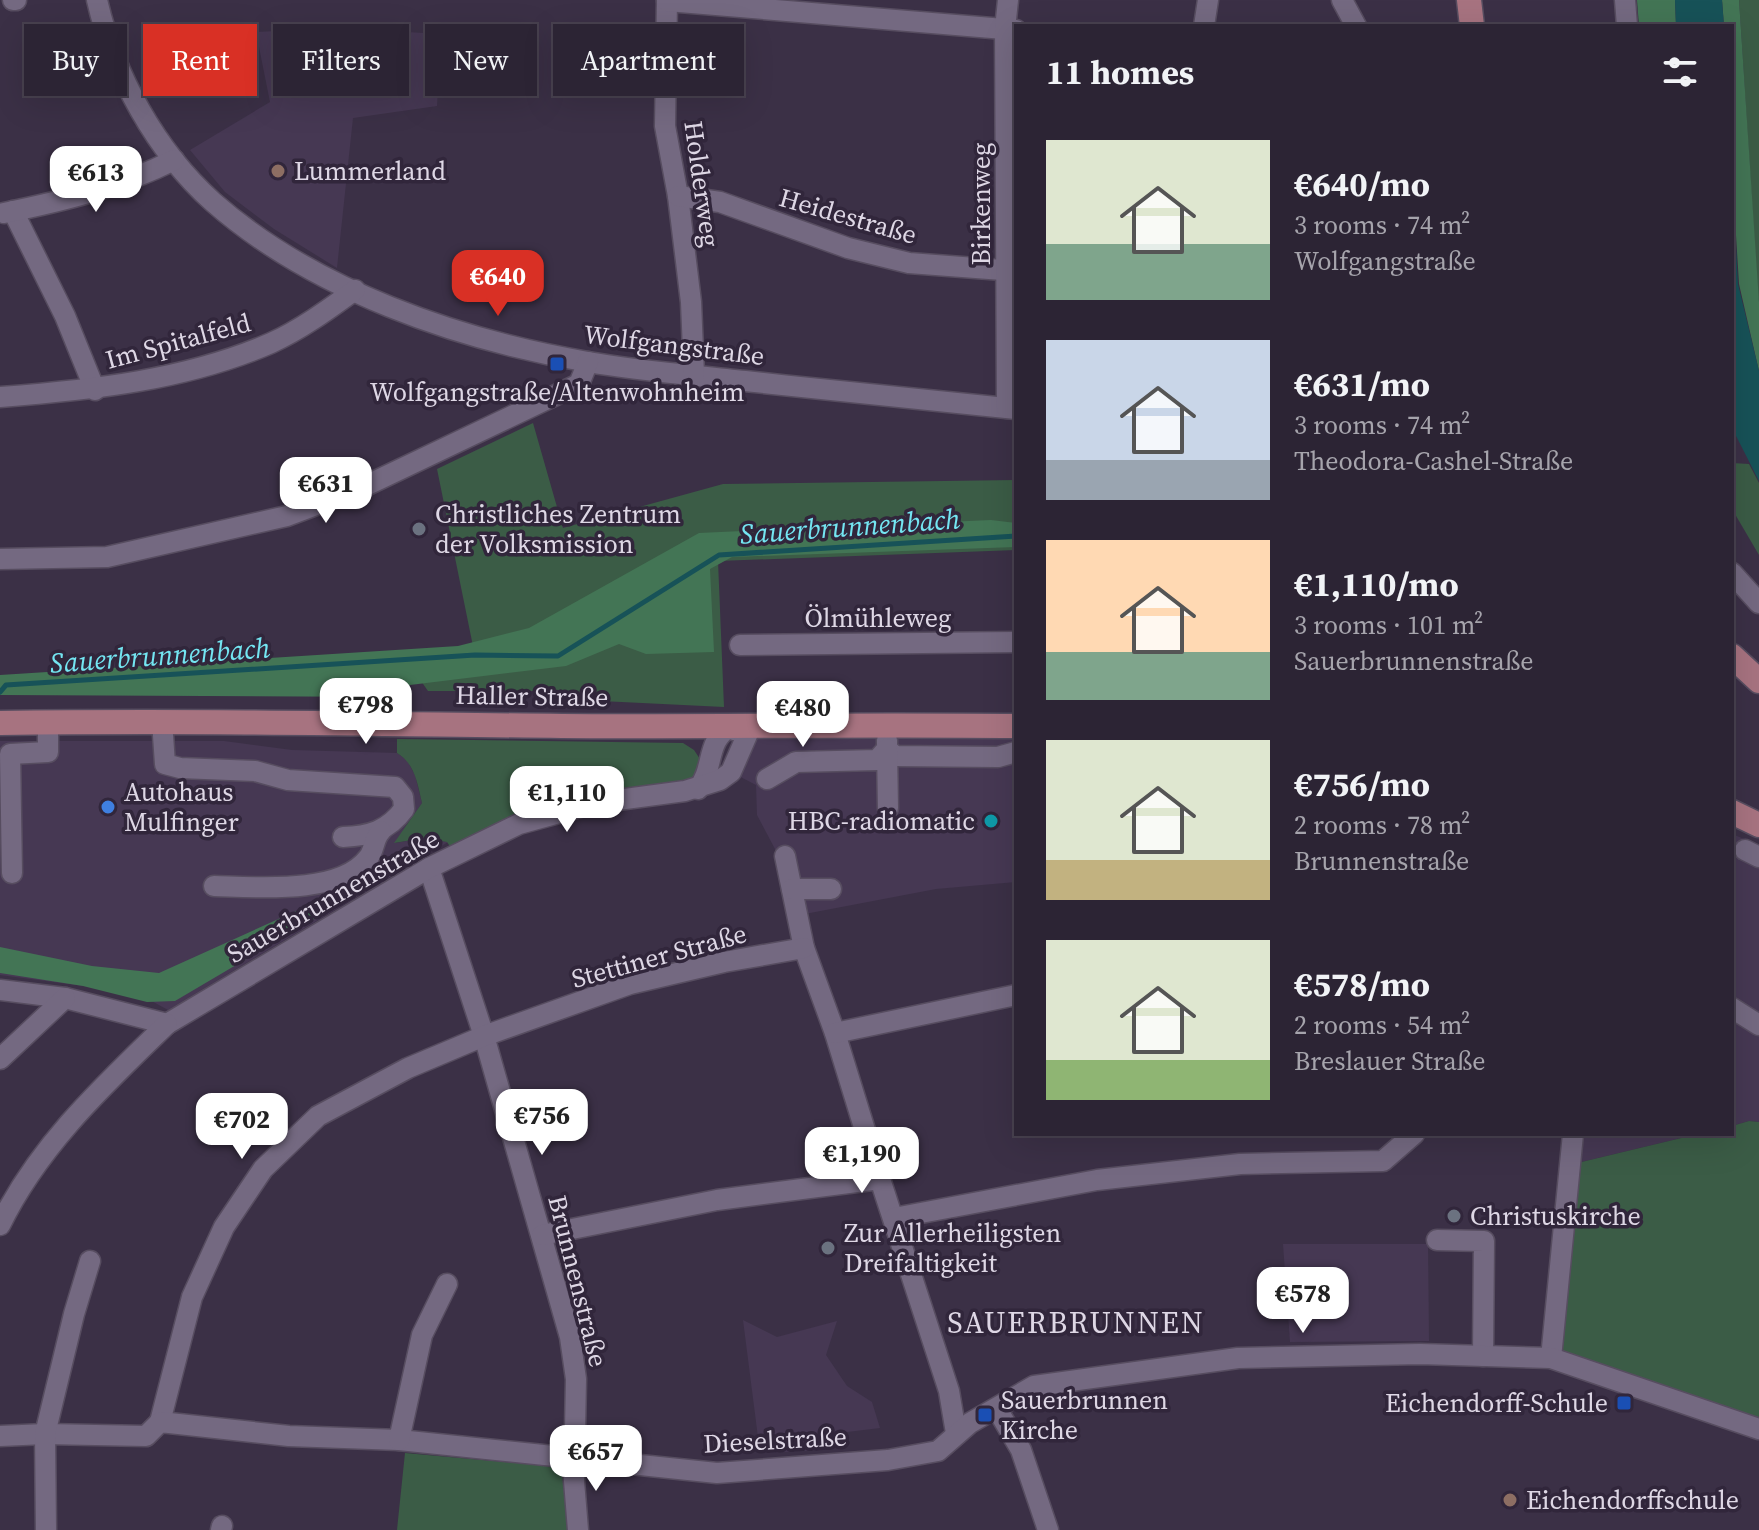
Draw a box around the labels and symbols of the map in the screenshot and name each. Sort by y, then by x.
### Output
street label: Holderweg [675,119,729,249]
street label: Birkenweg [963,143,999,265]
pin: €613 [49,146,143,214]
place label: Lummerland [294,153,446,189]
marker: Lummerland [269,162,287,180]
street label: Heidestraße [775,179,921,253]
pin: €640 [451,250,545,318]
street label: Im Spitalfeld [101,304,255,378]
street label: Wolfgangstraße [582,316,766,374]
marker: Wolfgangstraße/Altenwohnheim [548,355,566,373]
place label: Wolfgangstraße/Altenwohnheim [370,374,744,410]
pin: €631 [279,457,373,525]
place label: Christliches Zentrum der Volksmission [435,496,681,562]
water label: Sauerbrunnenbach [739,499,961,553]
marker: Christliches Zentrum der Volksmission [410,520,428,538]
street label: Ölmühleweg [804,600,952,636]
water label: Sauerbrunnenbach [49,628,271,682]
street label: Haller Straße [455,677,609,715]
pin: €798 [319,678,413,746]
pin: €480 [756,681,850,749]
pin: €1,110 [502,766,632,834]
place label: Autohaus Mulfinger [124,774,239,840]
marker: Autohaus Mulfinger [99,798,117,816]
place label: HBC-radiomatic [788,803,975,839]
marker: HBC-radiomatic [982,812,1000,830]
street label: Sauerbrunnenstraße [220,821,446,971]
street label: Stettiner Straße [567,915,751,997]
pin: €756 [495,1089,589,1157]
pin: €702 [195,1093,289,1161]
pin: €1,190 [797,1127,927,1195]
street label: Brunnenstraße [539,1192,617,1370]
place label: Christuskirche [1470,1198,1641,1234]
marker: Christuskirche [1445,1207,1463,1225]
place label: Zur Allerheiligsten Dreifaltigkeit [844,1215,1061,1281]
marker: Zur Allerheiligsten Dreifaltigkeit [819,1239,837,1257]
pin: €578 [1256,1267,1350,1335]
district label: SAUERBRUNNEN [947,1302,1205,1343]
place label: Sauerbrunnen Kirche [1001,1382,1168,1448]
place label: Eichendorff-Schule [1385,1385,1608,1421]
marker: Eichendorff-Schule [1615,1394,1633,1412]
marker: Sauerbrunnen Kirche [976,1406,994,1424]
street label: Dieselstraße [702,1418,848,1462]
pin: €657 [549,1425,643,1493]
place label: Eichendorffschule [1526,1482,1739,1518]
marker: Eichendorffschule [1501,1491,1519,1509]

